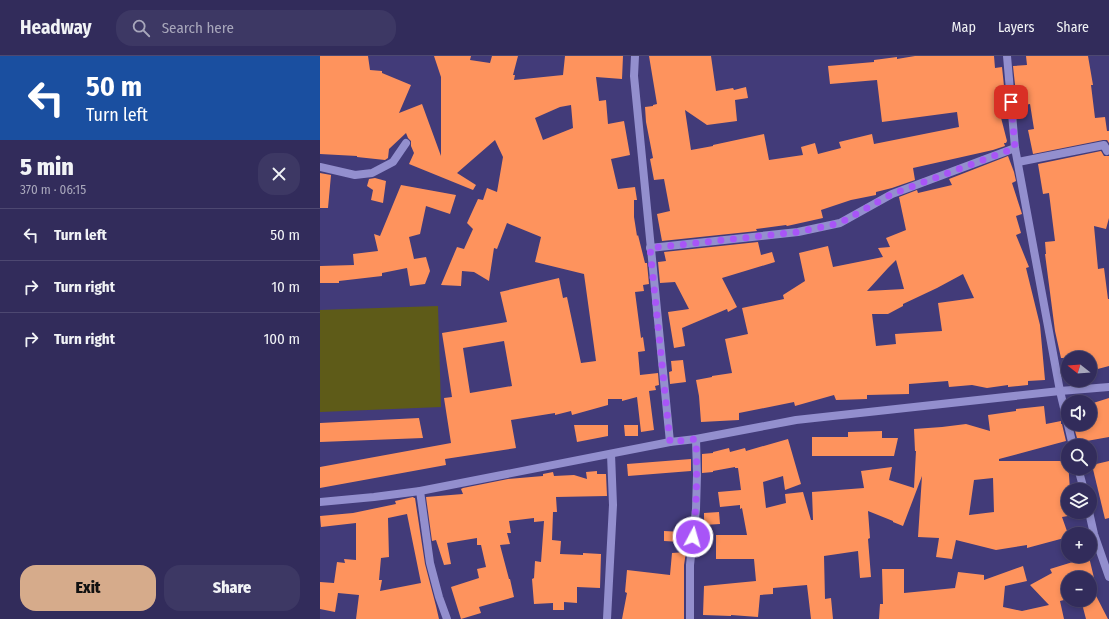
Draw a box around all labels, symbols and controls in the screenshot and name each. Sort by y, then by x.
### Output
search box [116,10,396,46]
text: Headway [20,16,92,39]
icon: search [130,17,152,39]
text: Search here [162,19,234,37]
text: Map [952,19,976,36]
text: Layers [998,19,1034,36]
text: Share [1056,19,1089,36]
text: 50 m [86,70,142,103]
icon: left [20,72,72,124]
pin [994,85,1028,119]
icon: arrive [1000,91,1022,113]
text: Turn left [86,104,148,126]
text: 5 min [20,153,74,181]
button: close [258,153,300,195]
text: 370 m · 06:15 [20,182,86,197]
icon: left [20,224,42,246]
text: Turn left [54,226,107,244]
text: 50 m [270,226,300,244]
icon: right [20,276,42,298]
text: Turn right [54,278,115,296]
text: 10 m [271,278,300,296]
icon: right [20,328,42,350]
text: Turn right [54,330,115,348]
text: 100 m [263,330,300,348]
north arrow [1061,351,1097,387]
map controls [1061,351,1097,607]
button: sound [1061,395,1097,431]
button: search [1061,439,1097,475]
button: layers [1061,483,1097,519]
position arrow [672,516,714,558]
button: + [1061,527,1097,563]
button: Exit [20,565,156,611]
button: Share [164,565,300,611]
button: − [1061,571,1097,607]

